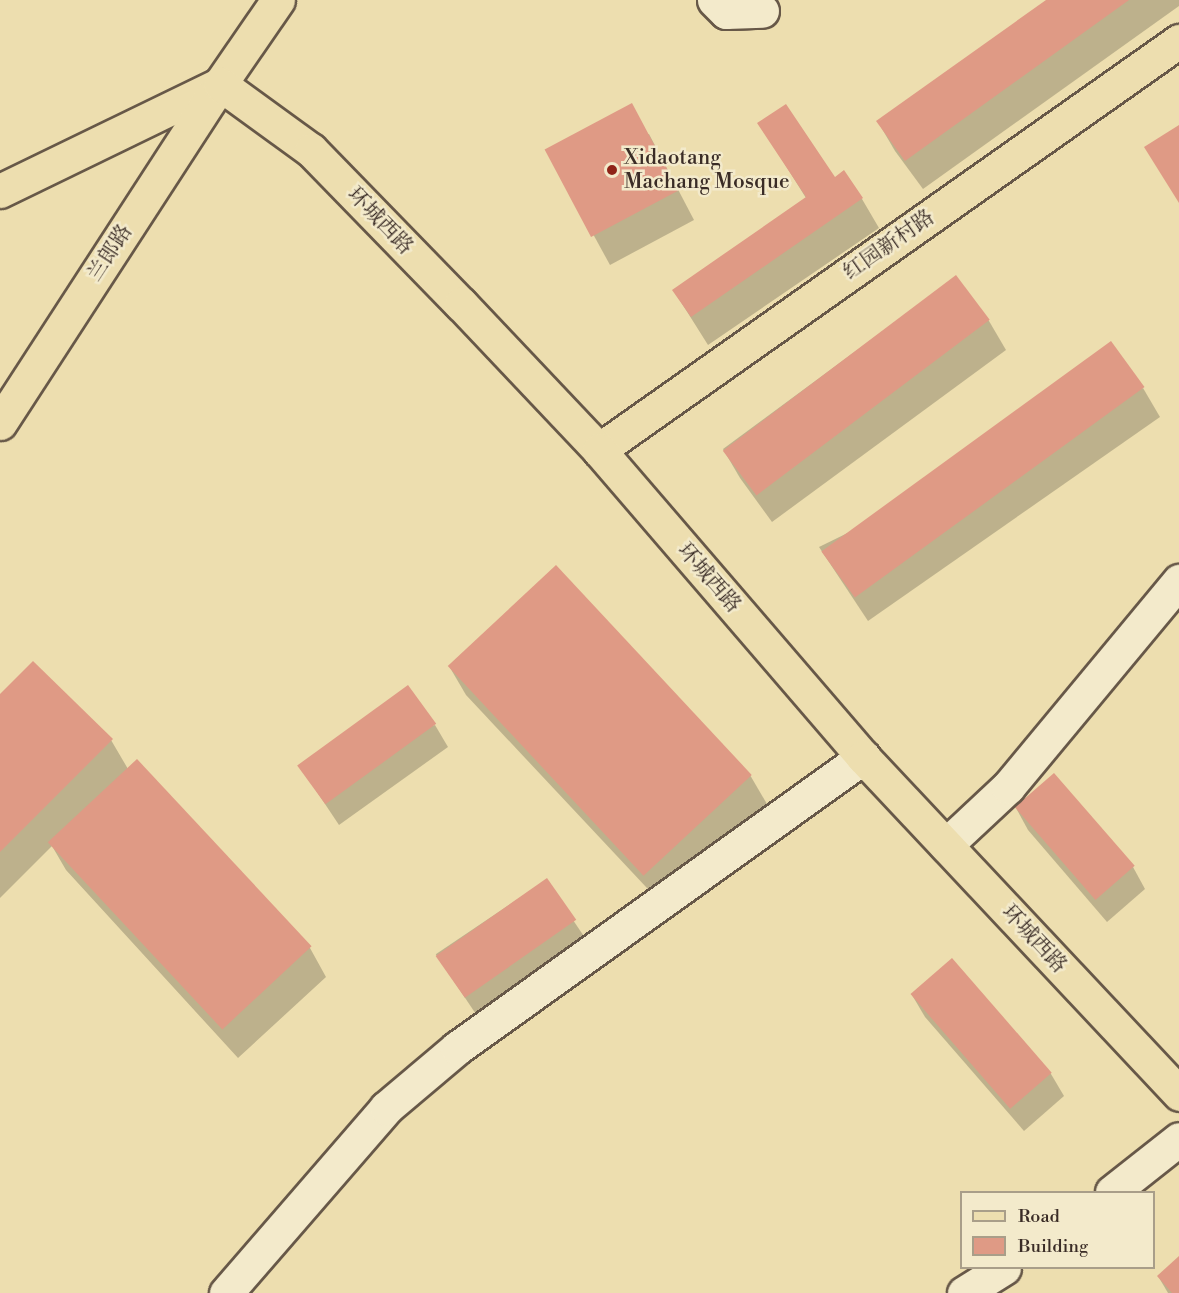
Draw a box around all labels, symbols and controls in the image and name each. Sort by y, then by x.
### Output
place label: Xidaotang Machang Mosque [624,145,790,195]
marker: Xidaotang Machang Mosque [605,163,619,177]
street label: 环城西路 [342,182,418,260]
street label: 红园新村路 [839,205,939,285]
street label: 兰郎路 [82,220,138,286]
street label: 环城西路 [672,538,746,618]
street label: 环城西路 [996,900,1072,978]
legend [960,1191,1155,1269]
text: Road [1018,1205,1060,1228]
text: Building [1018,1235,1088,1258]

